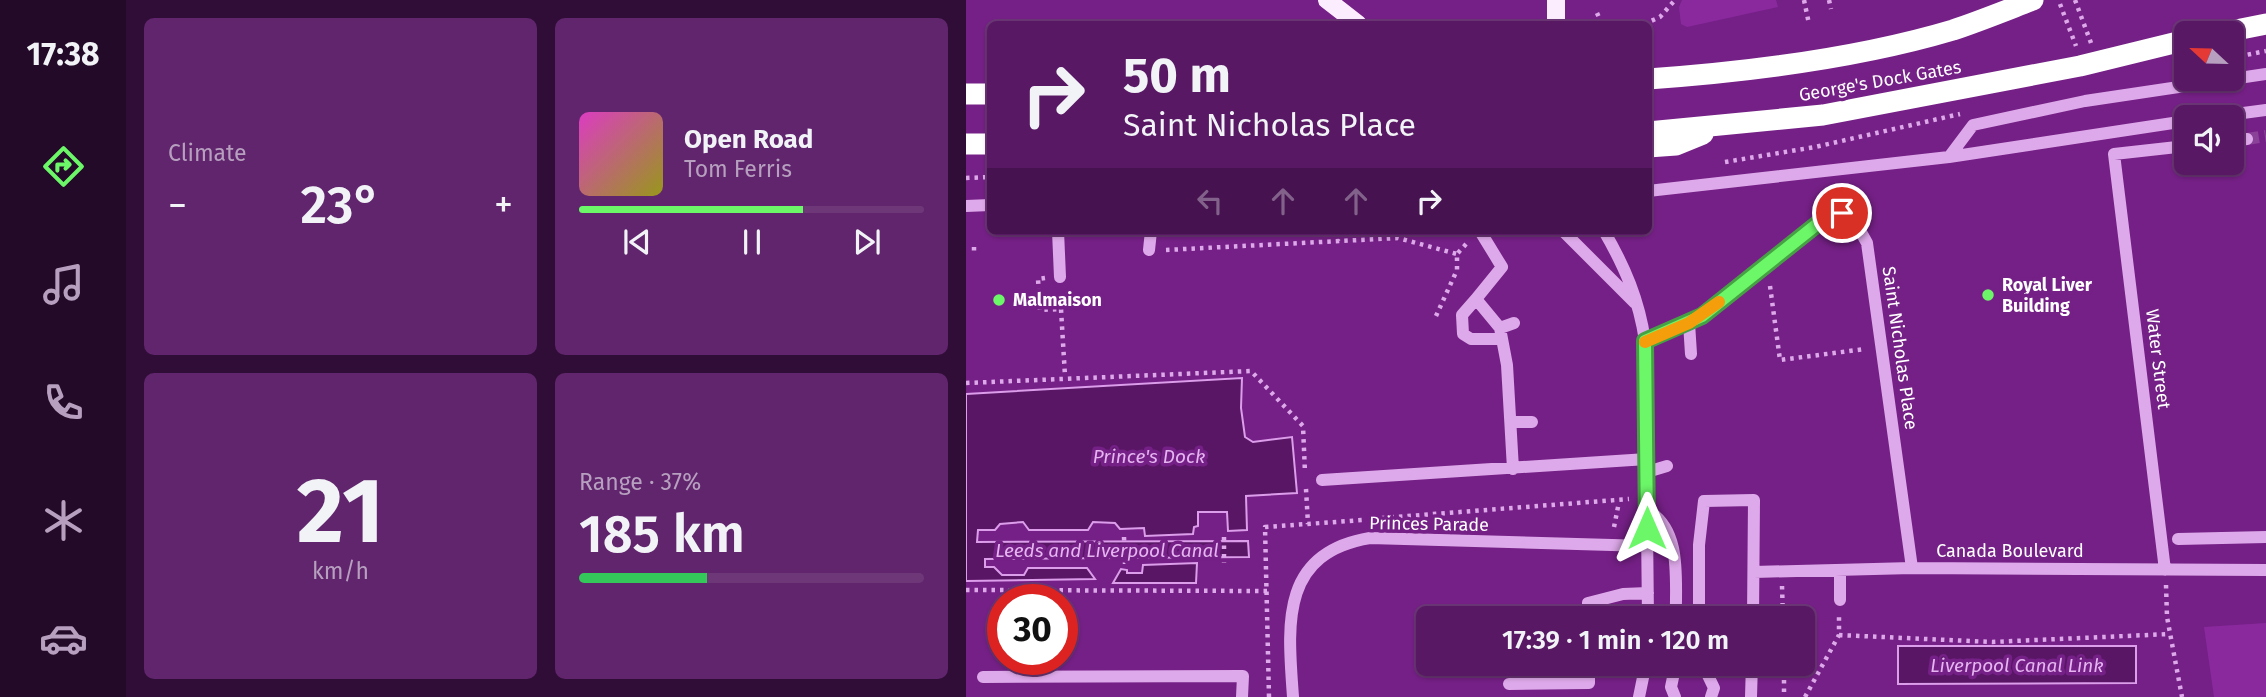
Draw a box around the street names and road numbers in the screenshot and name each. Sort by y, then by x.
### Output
street label: George's Dock Gates [1797,56,1963,106]
street label: Saint Nicholas Place [1878,265,1922,431]
street label: Water Street [2141,308,2175,411]
street label: Princes Parade [1369,512,1489,536]
street label: Canada Boulevard [1936,540,2084,562]

